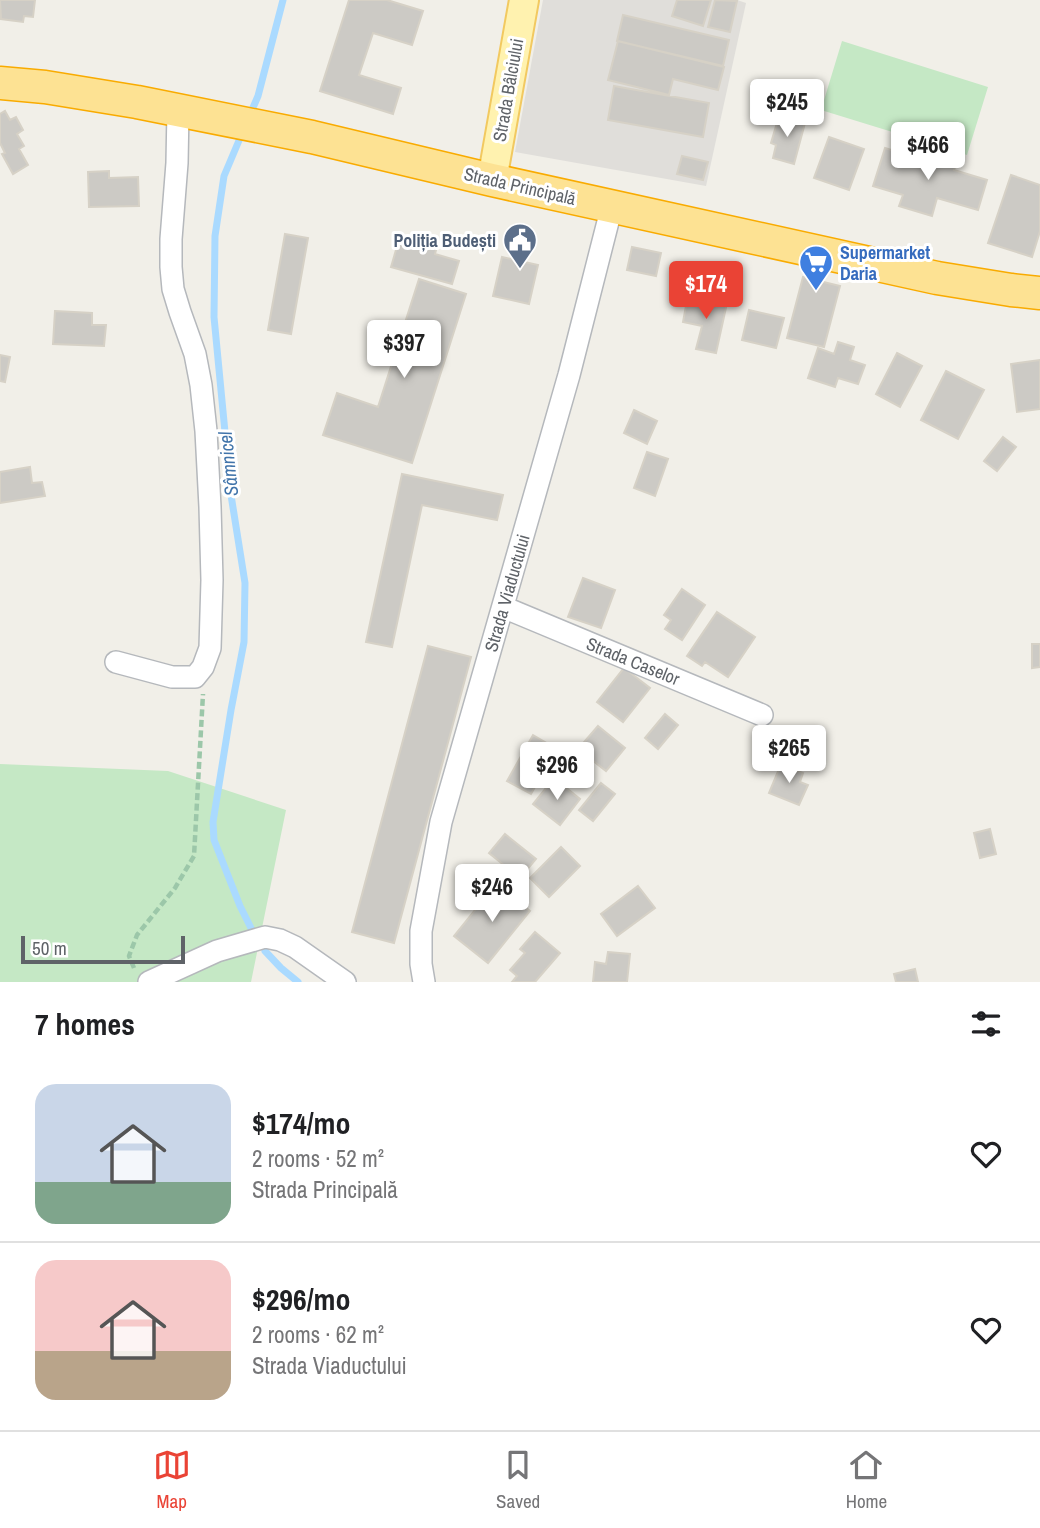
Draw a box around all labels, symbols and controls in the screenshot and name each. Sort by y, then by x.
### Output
street label: Strada Bâlciului [487,37,529,143]
pin: $245 [746,80,828,139]
text: $245 [766,86,808,117]
pin: $466 [887,122,969,182]
text: $466 [907,129,949,160]
street label: Strada Principală [462,161,578,211]
public building icon: Poliția Budești [501,221,539,270]
place label: Poliția Budești [393,228,496,253]
place label: Supermarket Daria [840,240,930,286]
supermarket icon: Supermarket Daria [797,243,835,292]
pin: $174 [665,262,747,321]
text: $174 [685,268,727,299]
pin: $397 [363,320,445,380]
text: $397 [383,327,425,358]
water label: Sâmnicel [212,430,244,498]
street label: Strada Viaductului [478,531,536,655]
street label: Strada Caselor [583,631,683,691]
pin: $265 [748,726,830,785]
text: $265 [768,732,810,763]
pin: $296 [516,742,598,802]
text: $296 [536,749,578,780]
pin: $246 [451,864,533,924]
text: $246 [471,871,513,902]
scale bar [21,933,186,965]
text: 50 m [32,935,67,961]
text: 7 homes [35,1004,135,1044]
icon: filters [967,1005,1005,1043]
text: $174/mo [252,1103,350,1143]
icon: home [91,1112,175,1196]
icon: heart [967,1135,1005,1173]
text: 2 rooms · 52 m² [252,1143,384,1174]
text: Strada Principală [252,1174,398,1205]
text: $296/mo [252,1279,350,1319]
icon: home [91,1288,175,1372]
icon: heart [967,1311,1005,1349]
text: 2 rooms · 62 m² [252,1319,384,1350]
text: Strada Viaductului [252,1350,407,1381]
tab: Map [153,1446,191,1514]
tab: Saved [496,1446,540,1514]
tab: Home [846,1446,887,1514]

